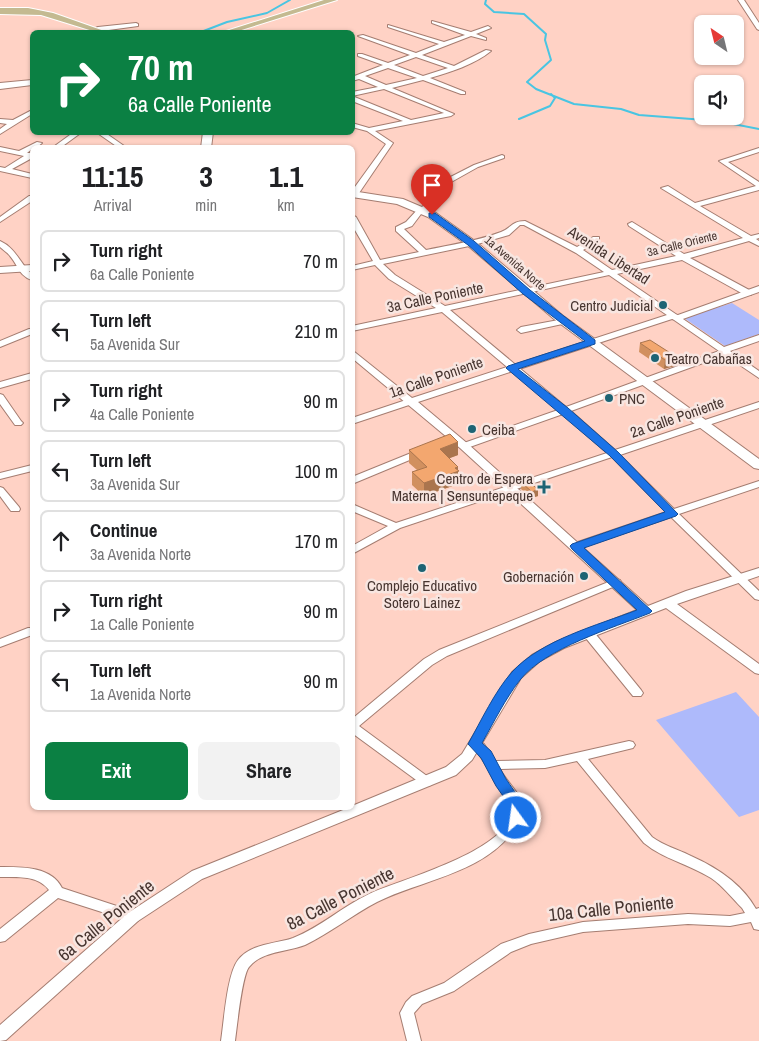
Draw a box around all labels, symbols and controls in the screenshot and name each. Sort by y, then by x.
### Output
north arrow [694,15,744,65]
map controls [694,15,744,125]
text: 70 m [128,44,193,91]
icon: right [45,50,110,115]
button: sound [694,75,744,125]
text: 6a Calle Poniente [128,89,271,119]
text: 11:15 [82,156,143,196]
text: 3 [199,156,213,196]
text: 1.1 [269,156,303,196]
pin [411,164,453,215]
icon: arrive [418,171,446,199]
text: Arrival [94,194,132,216]
text: min [195,194,217,216]
text: km [277,194,295,216]
street label: Avenida Libertad [563,220,654,289]
street label: 3a Calle Oriente [645,228,719,260]
street label: 1a Avenida Norte [481,232,549,294]
text: Turn right [90,237,162,263]
icon: right [47,247,75,275]
text: 70 m [303,248,338,274]
text: 6a Calle Poniente [90,263,194,285]
street label: 3a Calle Poniente [385,277,485,317]
place label: Centro Judicial [570,295,653,316]
marker: Centro Judicial [657,299,669,311]
text: Turn left [90,307,151,333]
icon: left [47,317,75,345]
text: 210 m [295,318,338,344]
text: 5a Avenida Sur [90,333,180,355]
place label: Teatro Cabañas [665,348,752,369]
street label: 1a Calle Poniente [386,351,486,403]
marker: Teatro Cabañas [649,352,661,364]
text: Turn right [90,377,162,403]
icon: right [47,387,75,415]
text: 90 m [303,388,338,414]
place label: PNC [619,388,645,409]
street label: 2a Calle Poniente [627,391,727,443]
marker: PNC [603,392,615,404]
text: 4a Calle Poniente [90,403,194,425]
place label: Ceiba [482,419,515,440]
marker: Ceiba [466,423,478,435]
text: Turn left [90,447,151,473]
icon: left [47,457,75,485]
text: 100 m [295,458,338,484]
place label: Centro de Espera Materna | Sensuntepeque [392,468,533,506]
text: 3a Avenida Sur [90,473,180,495]
marker: Centro de Espera Materna | Sensuntepeque [537,480,551,494]
text: Continue [90,517,158,543]
icon: ahead [47,527,75,555]
text: 170 m [295,528,338,554]
text: 3a Avenida Norte [90,543,191,565]
marker: Complejo Educativo Sotero Lainez [416,562,428,574]
place label: Gobernación [503,566,574,587]
marker: Gobernación [578,570,590,582]
place label: Complejo Educativo Sotero Lainez [367,575,477,613]
text: Turn right [90,587,162,613]
icon: right [47,597,75,625]
text: 90 m [303,598,338,624]
text: 1a Calle Poniente [90,613,194,635]
text: Turn left [90,657,151,683]
icon: left [47,667,75,695]
text: 90 m [303,668,338,694]
text: 1a Avenida Norte [90,683,191,705]
button: Exit [45,742,188,800]
button: Share [198,742,340,800]
position arrow [489,791,541,843]
street label: 8a Calle Poniente [282,860,398,936]
street label: 6a Calle Poniente [53,873,159,967]
street label: 10a Calle Poniente [547,889,675,927]

